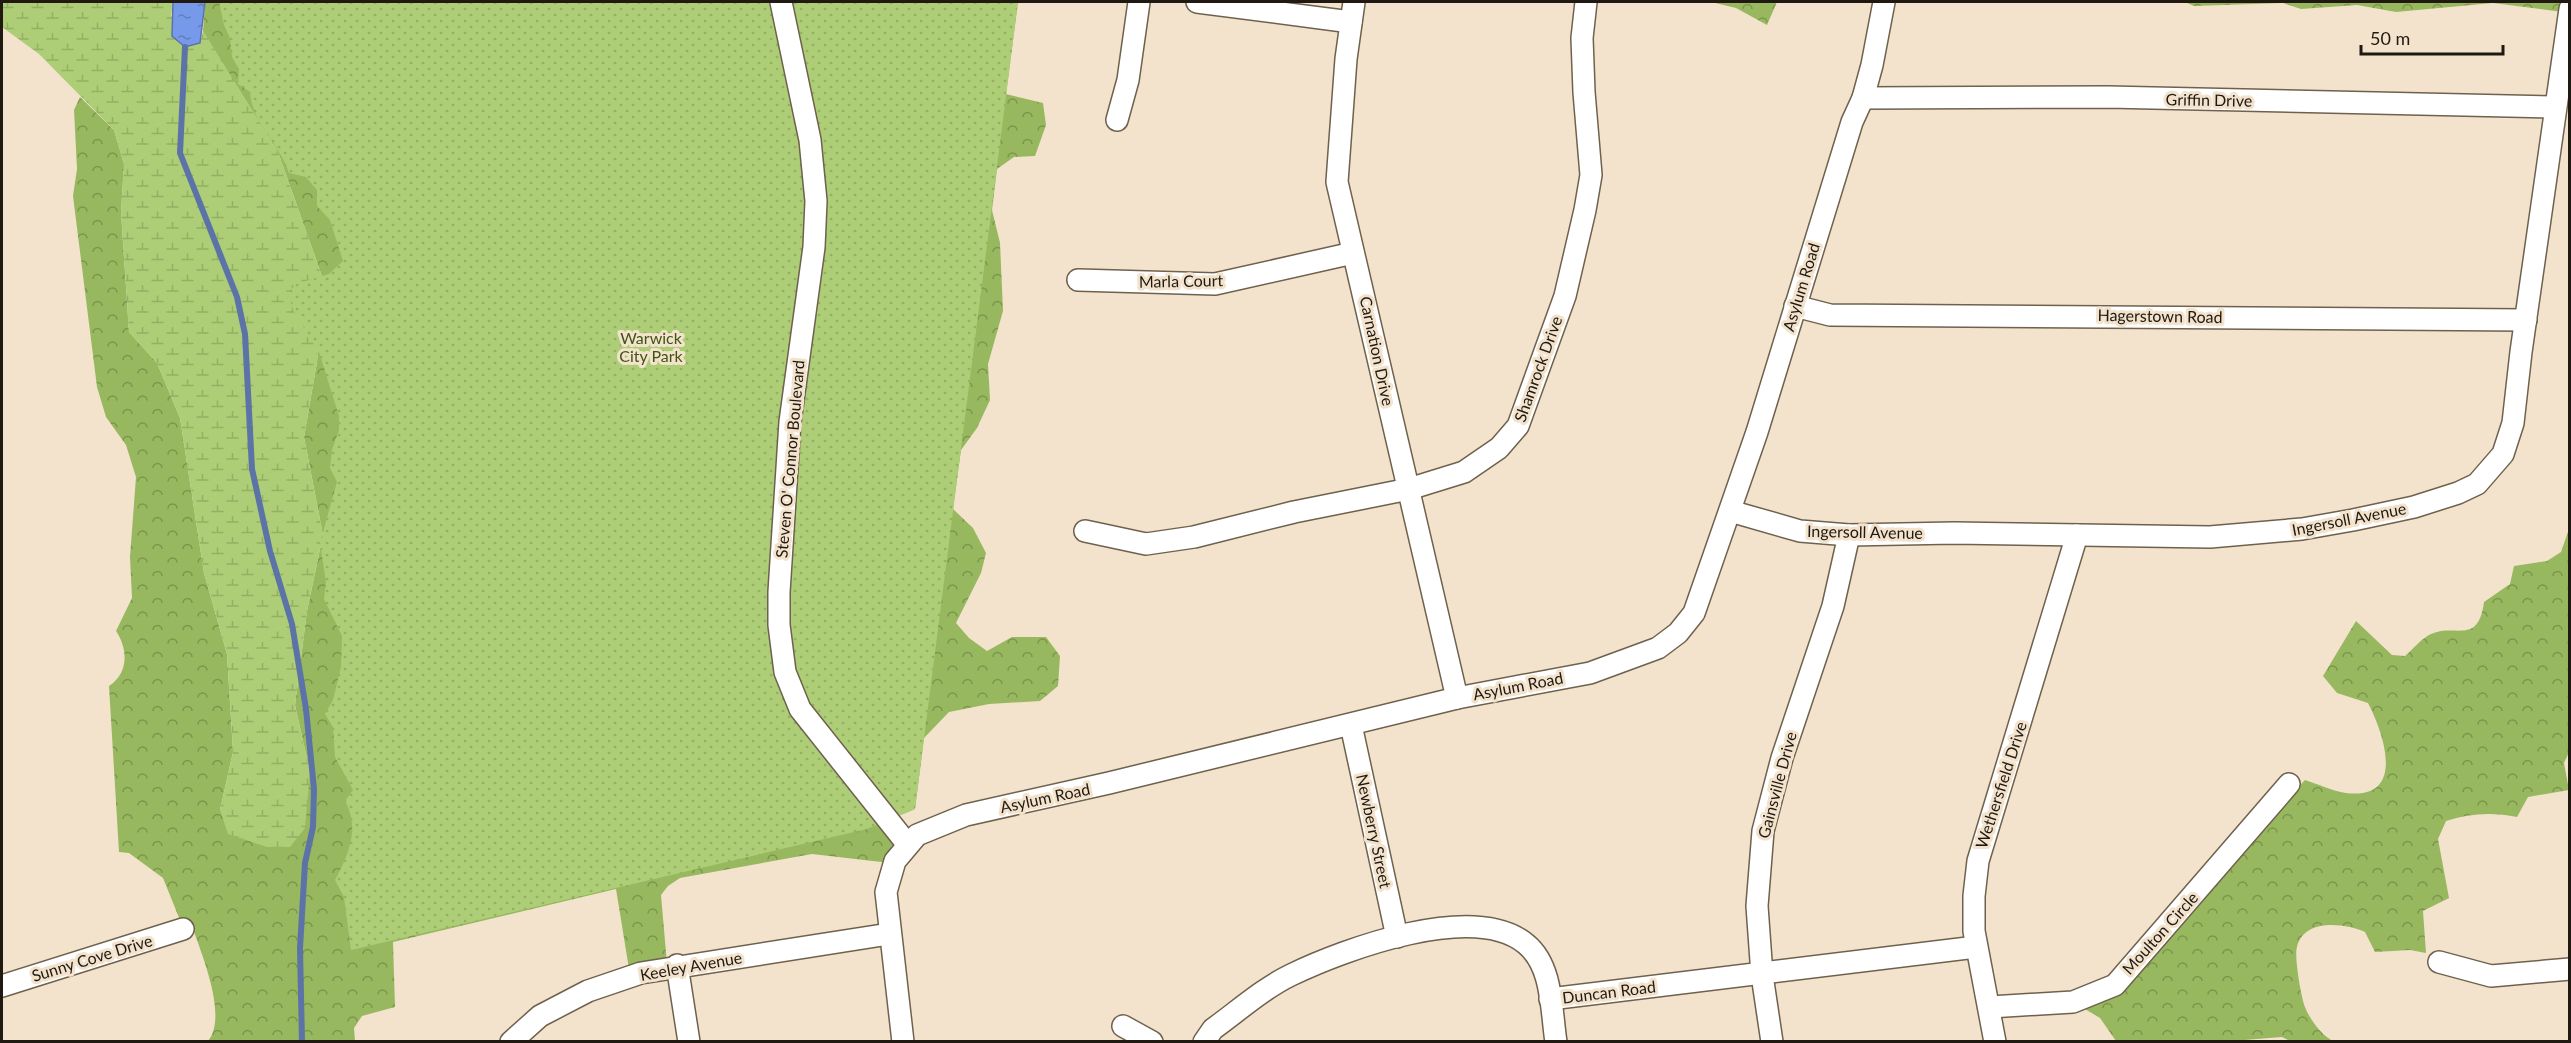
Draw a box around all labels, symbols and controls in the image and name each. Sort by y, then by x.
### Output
scale bar [2361,18,2504,56]
text: 50 m [2370,27,2410,49]
street label: Griffin Drive [2166,89,2252,110]
street label: Asylum Road [1778,240,1823,333]
street label: Marla Court [1139,270,1224,291]
street label: Carnation Drive [1357,294,1398,407]
street label: Hagerstown Road [2097,305,2223,326]
street label: Shamrock Drive [1510,313,1565,424]
park label: Warwick City Park [619,328,684,365]
street label: Steven O' Connor Boulevard [771,359,808,559]
street label: Ingersoll Avenue [2290,498,2408,539]
street label: Ingersoll Avenue [1807,521,1923,542]
street label: Asylum Road [1471,667,1565,704]
street label: Wethersfield Drive [1971,719,2030,851]
street label: Gainsville Drive [1753,730,1800,840]
street label: Newberry Street [1353,772,1396,890]
street label: Asylum Road [998,779,1092,816]
street label: Moulton Circle [2118,888,2202,978]
street label: Sunny Cove Drive [29,930,154,985]
street label: Keeley Avenue [638,947,743,984]
street label: Duncan Road [1561,976,1657,1007]

